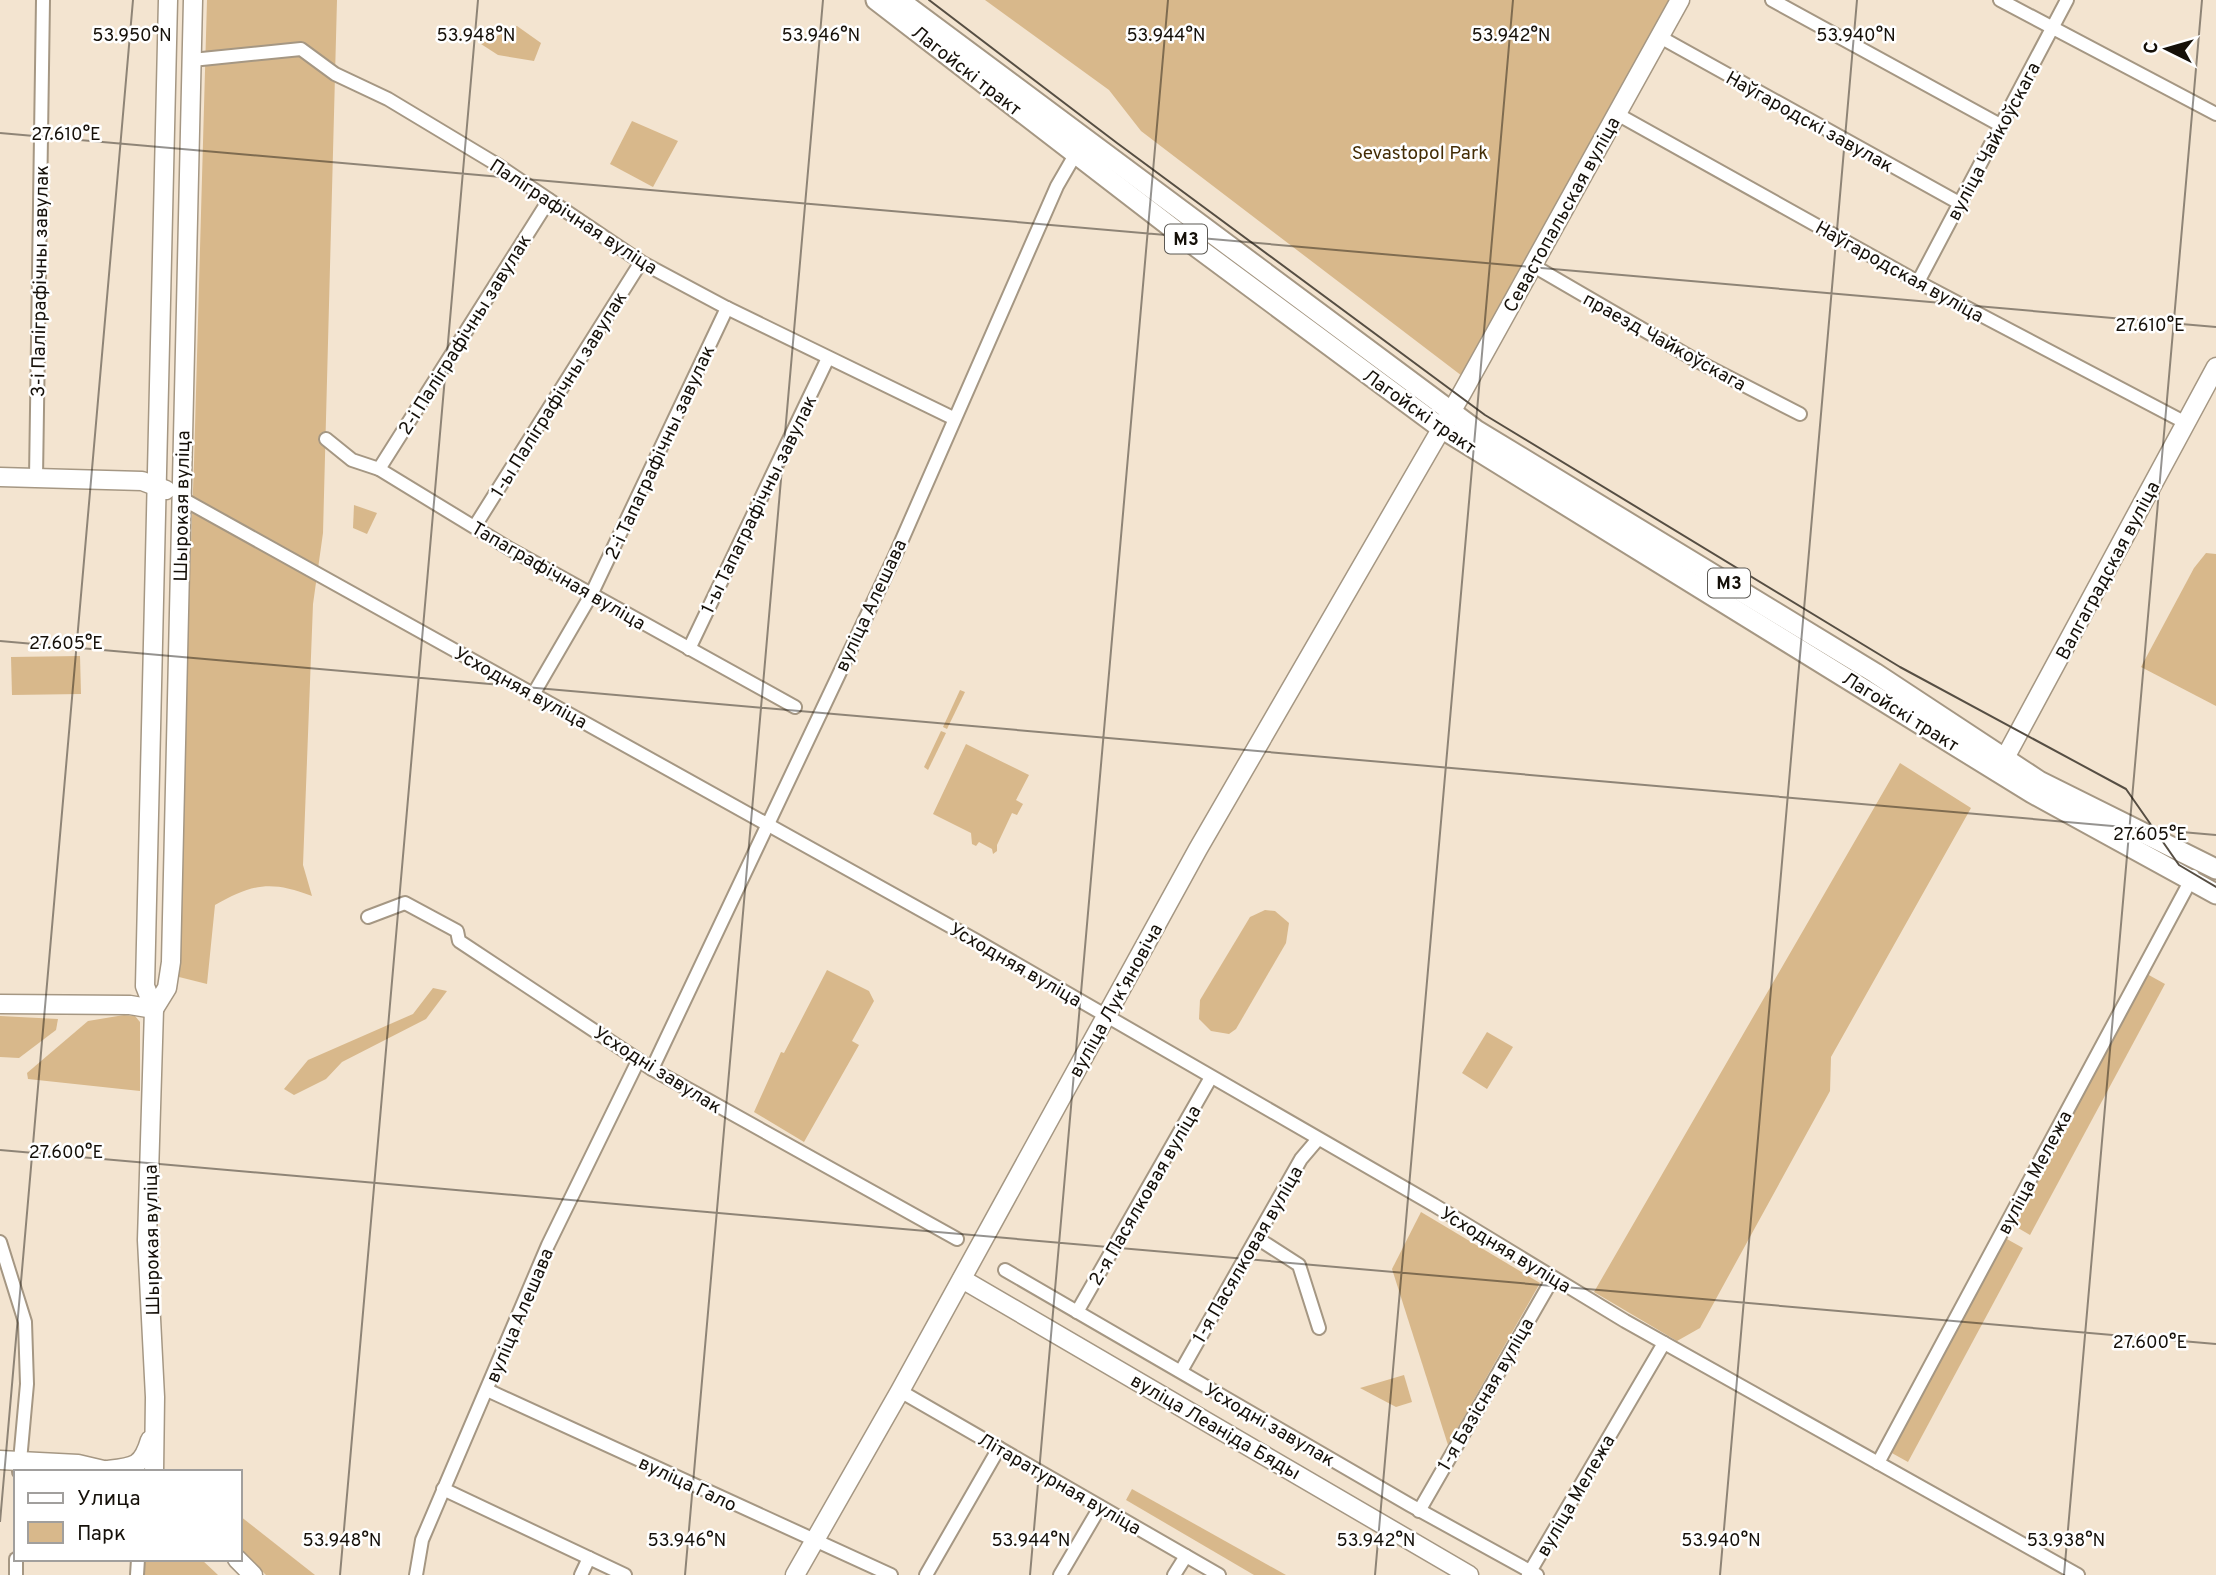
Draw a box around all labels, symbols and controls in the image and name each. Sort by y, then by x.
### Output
north arrow [2132,14,2202,84]
street label: Лагойскі тракт [906,21,1026,122]
text: 53.950°N [92,25,172,48]
text: 53.948°N [436,25,516,48]
text: 53.946°N [782,25,860,48]
text: 53.944°N [1126,25,1206,48]
text: 53.942°N [1471,25,1551,48]
text: 53.940°N [1816,25,1896,48]
text: С [2140,41,2165,55]
street label: вуліца Чайкоўскага [1943,58,2047,225]
street label: Наўгародскі завулак [1721,67,1897,179]
street label: Севастопальская вуліца [1499,113,1627,317]
text: 27.610°E [31,124,101,147]
park label: Sevastopol Park [1352,142,1488,166]
street label: Паліграфічная вуліца [484,154,661,281]
street label: 3-і Паліграфічны завулак [27,165,55,397]
street label: Наўгародская вуліца [1810,216,1988,329]
road number: М3 [1165,225,1207,254]
street label: 2-і Паліграфічны завулак [394,230,538,440]
street label: 1-ы Паліграфічны завулак [486,287,633,503]
street label: праезд Чайкоўскага [1578,288,1750,398]
text: 27.610°E [2115,315,2185,338]
street label: 2-і Тапаграфічны завулак [601,342,721,564]
street label: Лагойскі тракт [1357,365,1481,461]
street label: 1-ы Тапаграфічны завулак [696,392,823,618]
street label: Шырокая вуліца [170,430,196,582]
street label: Валгаградская вуліца [2051,477,2166,664]
street label: Тапаграфічная вуліца [467,517,649,636]
street label: вуліца Алешава [831,536,913,676]
road number: М3 [1708,568,1750,598]
text: 27.605°E [29,633,103,656]
street label: Усходняя вуліца [449,642,591,735]
street label: Лагойскі тракт [1837,667,1963,758]
text: 27.605°E [2113,824,2187,847]
street label: Усходняя вуліца [945,918,1085,1013]
street label: вуліца Лукʼяновіча [1064,920,1169,1082]
street label: Усходні завулак [588,1022,726,1120]
street label: 2-я Пасялковая вуліца [1084,1101,1207,1291]
street label: вуліца Мележа [1993,1107,2078,1239]
text: 27.600°E [29,1142,103,1165]
street label: 1-я Пасялковая вуліца [1188,1162,1309,1348]
street label: Шырокая вуліца [140,1164,166,1316]
street label: Усходняя вуліца [1435,1202,1575,1299]
street label: вуліца Алешава [482,1245,560,1387]
street label: 1-я Базісная вуліца [1433,1314,1540,1476]
text: 27.600°E [2113,1332,2187,1355]
street label: вуліца Леаніда Бяды [1126,1369,1304,1486]
street label: Усходні завулак [1199,1379,1339,1473]
street label: Літаратурная вуліца [973,1428,1145,1541]
street label: вуліца Мележа [1532,1431,1621,1561]
street label: вуліца Гало [634,1452,740,1518]
legend [14,1470,242,1561]
text: Улица [77,1486,141,1513]
text: Парк [77,1521,126,1548]
text: 53.948°N [302,1530,382,1553]
text: 53.946°N [648,1530,726,1553]
text: 53.944°N [991,1530,1071,1553]
text: 53.942°N [1336,1530,1416,1553]
text: 53.940°N [1681,1530,1761,1553]
text: 53.938°N [2027,1530,2105,1553]

